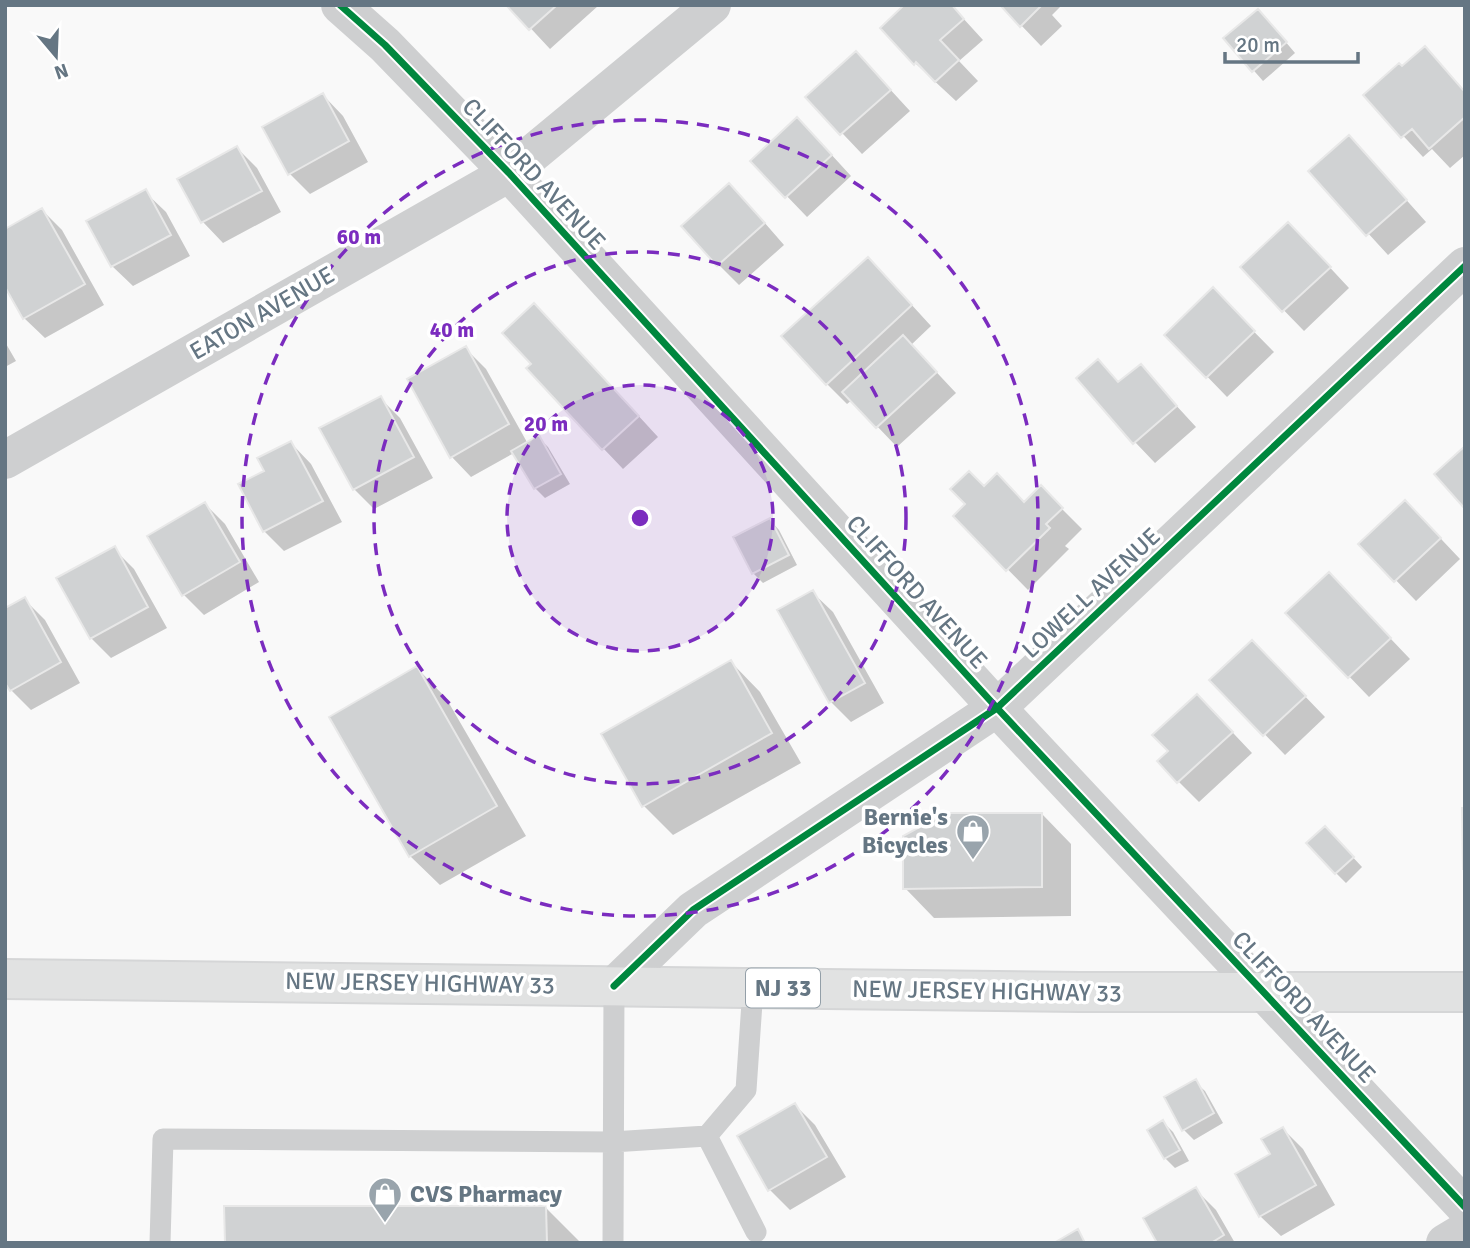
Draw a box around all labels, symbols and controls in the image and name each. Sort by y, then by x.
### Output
north arrow [21,21,91,91]
scale bar [1225,21,1358,65]
text: 20 m [1236,32,1280,58]
text: N [51,58,71,85]
street label: CLIFFORD AVENUE [456,92,612,256]
text: 60 m [337,224,381,250]
street label: EATON AVENUE [184,259,340,367]
text: 40 m [430,317,474,343]
text: 20 m [524,411,568,437]
centre of rings [628,506,652,530]
street label: CLIFFORD AVENUE [840,509,994,675]
street label: LOWELL AVENUE [1016,521,1166,665]
place label: Bernie's Bicycles [862,802,948,860]
shop icon: Bernie's Bicycles [954,812,992,861]
street label: CLIFFORD AVENUE [1226,925,1382,1089]
street label: NEW JERSEY HIGHWAY 33 [285,966,555,1000]
road number: NJ 33 [746,968,820,1007]
street label: NEW JERSEY HIGHWAY 33 [852,974,1122,1008]
shop icon: CVS Pharmacy [366,1175,404,1224]
place label: CVS Pharmacy [410,1179,562,1209]

